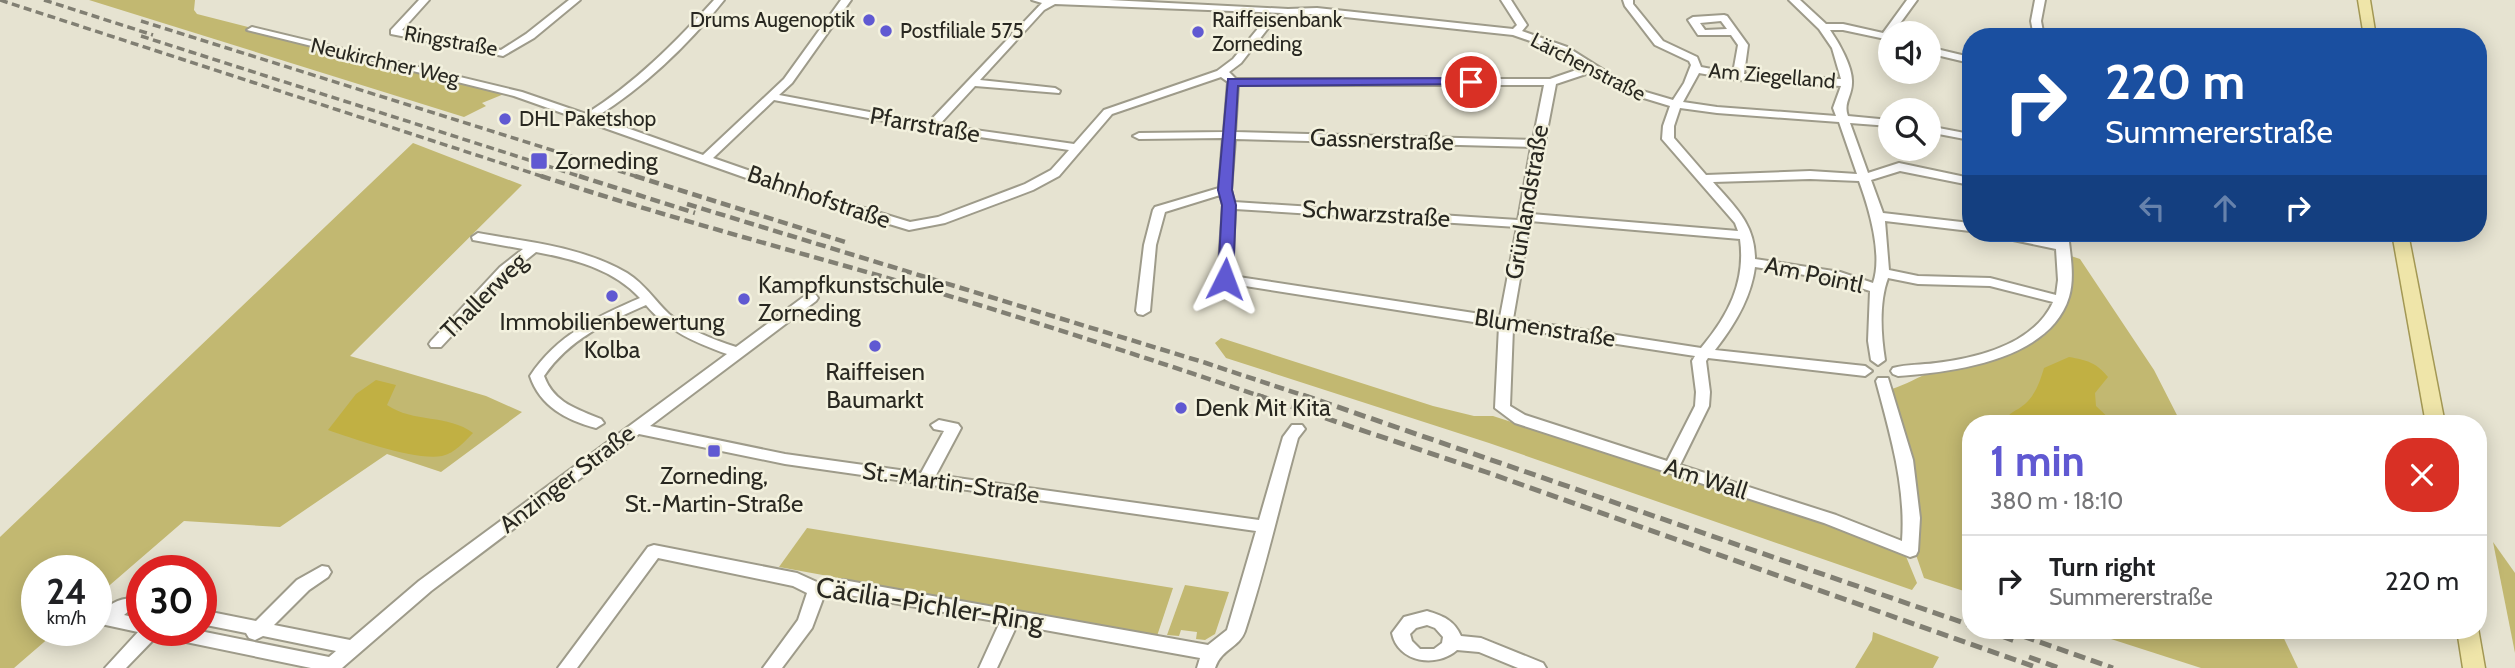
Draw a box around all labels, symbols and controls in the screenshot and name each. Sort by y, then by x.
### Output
place label: Drums Augenoptik [690,7,856,32]
place label: Raiffeisenbank Zorneding [1212,7,1343,56]
marker: Drums Augenoptik [861,12,877,28]
place label: Postfiliale 575 [900,18,1024,43]
street label: Ringstraße [402,20,500,61]
map controls [1878,21,1941,161]
button: sound [1878,21,1941,84]
marker: Postfiliale 575 [878,23,894,39]
marker: Raiffeisenbank Zorneding [1190,24,1206,40]
street label: Lärchenstraße [1527,27,1650,106]
street label: Neukirchner Weg [308,32,462,91]
pin [1441,52,1501,112]
text: 220 m [2105,52,2245,111]
icon: right [1990,56,2081,147]
street label: Am Ziegelland [1708,58,1837,94]
icon: arrive [1452,63,1490,101]
button: search [1878,98,1941,161]
street label: Pfarrstraße [868,101,982,148]
place label: DHL Paketshop [519,106,656,131]
marker: DHL Paketshop [497,111,513,127]
text: Summererstraße [2105,112,2333,151]
street label: Gassnerstraße [1310,122,1454,157]
street label: Grünlandstraße [1499,122,1554,281]
place label: Zorneding [555,146,659,175]
marker: Zorneding [529,151,549,171]
street label: Bahnhofstraße [744,159,894,235]
icon: left [2133,189,2171,227]
icon: ahead [2206,189,2244,227]
icon: right [2279,189,2317,227]
street label: Schwarzstraße [1301,194,1451,233]
position arrow [1188,242,1262,316]
street label: Thallerweg [435,246,533,345]
street label: Am Pointl [1762,250,1866,299]
place label: Kampfkunstschule Zorneding [758,270,944,327]
marker: Immobilienbewertung Kolba [604,288,620,304]
marker: Kampfkunstschule Zorneding [736,291,752,307]
street label: Blumenstraße [1473,302,1618,353]
place label: Immobilienbewertung Kolba [500,307,725,364]
marker: Raiffeisen Baumarkt [867,338,883,354]
place label: Raiffeisen Baumarkt [825,357,925,414]
place label: Denk Mit Kita [1195,393,1331,422]
marker: Denk Mit Kita [1173,400,1189,416]
street label: Anzinger Straße [493,418,640,539]
text: 1 min [1990,435,2085,487]
button: close [2385,438,2459,512]
marker: Zorneding, St.-Martin-Straße [706,443,722,459]
street label: Am Wall [1661,451,1752,506]
street label: St.-Martin-Straße [861,456,1041,509]
place label: Zorneding, St.-Martin-Straße [625,461,803,518]
text: 380 m · 18:10 [1990,487,2123,515]
text: Turn right [2049,551,2155,583]
speed limit sign: 30 [126,555,217,646]
icon: right [1990,562,2028,600]
text: 220 m [2385,565,2459,597]
street label: Cäcilia-Pichler-Ring [814,569,1047,639]
text: 24 [46,570,87,613]
text: Summererstraße [2049,583,2213,611]
text: km/h [47,607,86,629]

